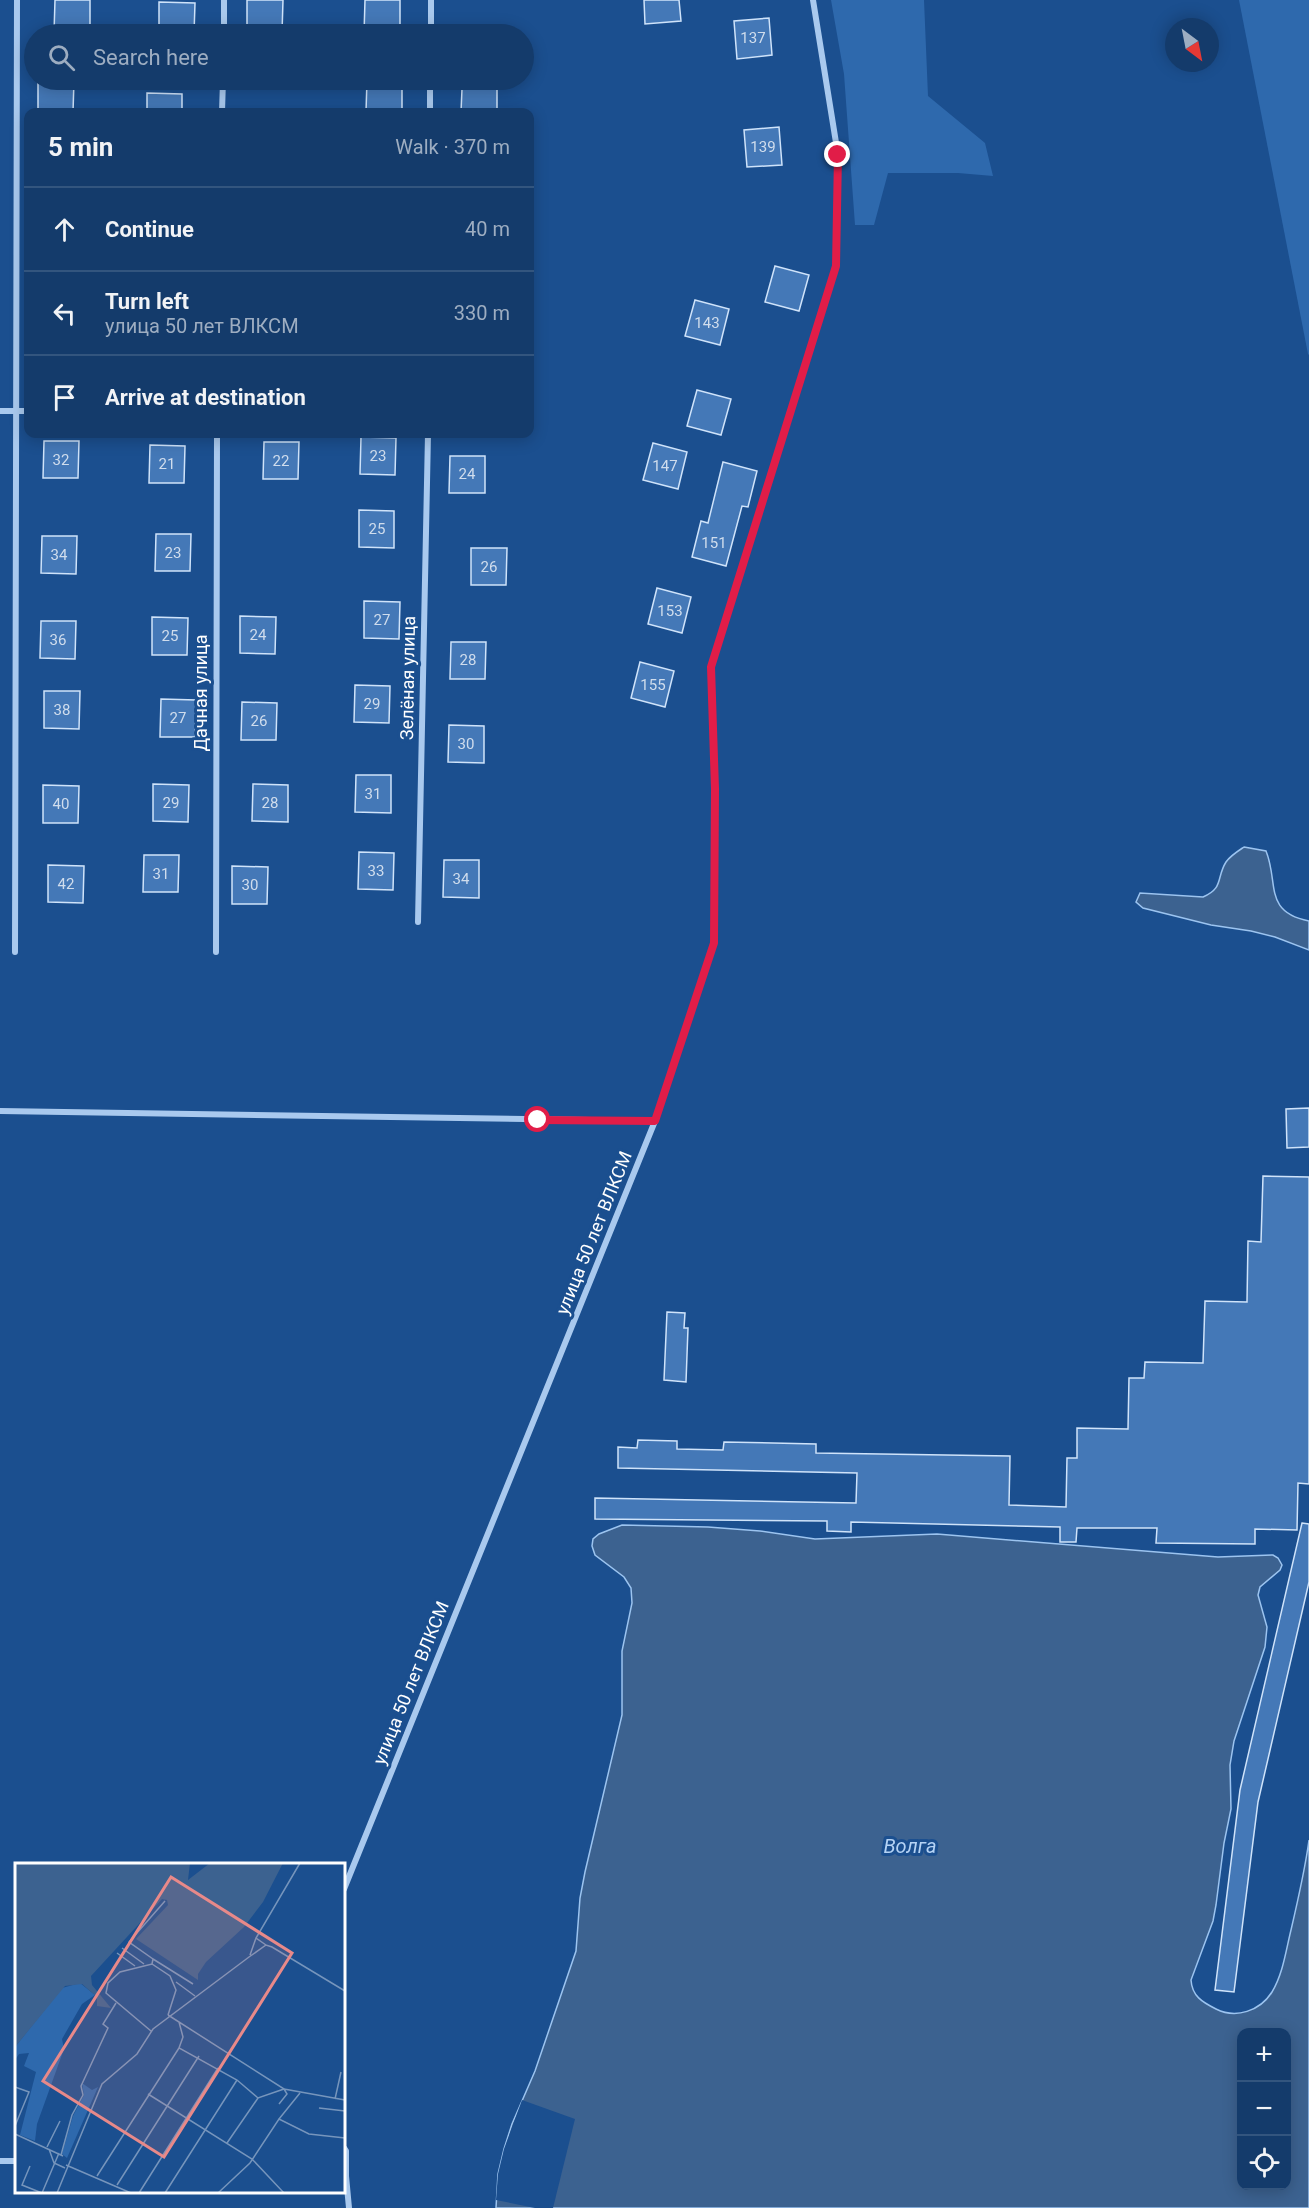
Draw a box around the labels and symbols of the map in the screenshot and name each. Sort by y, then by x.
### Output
north arrow [1165,18,1219,72]
house number: 137 [740,29,766,47]
house number: 139 [750,138,776,156]
route end [824,141,850,167]
house number: 143 [694,314,720,332]
house number: 23 [370,447,386,465]
house number: 32 [53,451,69,469]
house number: 22 [273,452,289,470]
house number: 21 [159,455,175,473]
house number: 147 [652,457,678,475]
house number: 24 [459,465,476,483]
house number: 25 [369,520,385,538]
house number: 151 [701,534,727,552]
house number: 23 [165,544,181,562]
house number: 34 [51,546,68,564]
house number: 26 [481,558,497,576]
house number: 153 [657,602,683,620]
house number: 27 [374,611,390,629]
street label: Зелёная улица [396,616,419,740]
house number: 24 [250,626,267,644]
house number: 25 [162,627,178,645]
house number: 36 [50,631,66,649]
street label: Дачная улица [190,634,211,752]
house number: 28 [460,651,476,669]
house number: 155 [640,676,666,694]
house number: 29 [364,695,380,713]
house number: 38 [54,701,70,719]
house number: 27 [170,709,186,727]
house number: 26 [251,712,267,730]
house number: 30 [458,735,474,753]
house number: 31 [365,785,381,803]
house number: 29 [163,794,179,812]
house number: 28 [262,794,278,812]
house number: 40 [53,795,69,813]
house number: 33 [368,862,384,880]
house number: 31 [153,865,169,883]
house number: 34 [453,870,470,888]
house number: 42 [58,875,74,893]
house number: 30 [242,876,258,894]
route start [524,1106,550,1132]
street label: улица 50 лет ВЛКСМ [551,1148,636,1318]
street label: улица 50 лет ВЛКСМ [368,1598,453,1768]
water label: Волга [884,1834,936,1858]
inset map [15,1863,345,2193]

